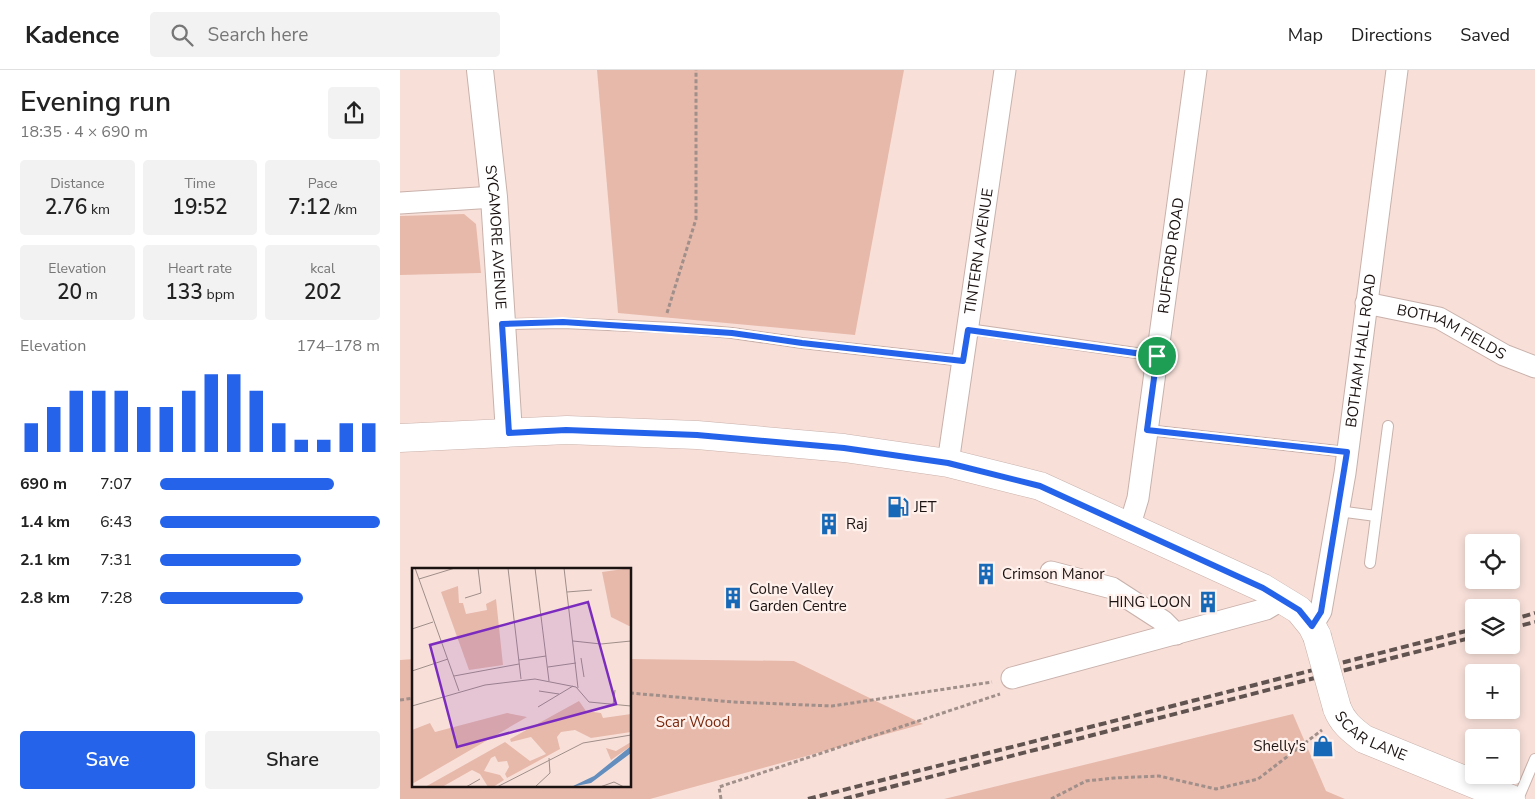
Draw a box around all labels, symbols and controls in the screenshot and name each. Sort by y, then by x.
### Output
search box [150,12,500,57]
text: Kadence [25,19,120,51]
icon: search [168,21,196,49]
text: Search here [208,22,308,48]
text: Map [1288,23,1323,47]
text: Directions [1351,23,1432,47]
text: Saved [1460,23,1510,47]
text: Evening run [20,83,171,121]
button: share [328,87,380,139]
text: 18:35 · 4 × 690 m [20,121,148,143]
street label: SYCAMORE AVENUE [481,164,511,310]
text: Distance [50,174,105,193]
text: Time [184,174,216,193]
text: Pace [308,174,338,193]
street label: TINTERN AVENUE [960,187,998,315]
text: 2.76 [45,193,87,221]
text: 19:52 [172,193,228,221]
text: 7:12 [288,193,331,221]
street label: RUFFORD ROAD [1153,196,1189,315]
text: km [87,200,110,219]
text: /km [331,200,357,219]
text: Elevation [48,259,106,278]
text: Heart rate [168,259,232,278]
text: kcal [310,259,335,278]
street label: BOTHAM HALL ROAD [1341,272,1381,429]
text: 20 [57,278,82,306]
text: 133 [165,278,203,306]
text: 202 [304,278,342,306]
text: m [82,285,98,304]
text: bpm [203,285,235,304]
street label: BOTHAM FIELDS [1395,300,1510,364]
text: Elevation [20,335,86,357]
text: 174–178 m [297,335,380,357]
pin [1136,335,1178,377]
icon: arrive [1143,342,1171,370]
text: 690 m [20,473,67,495]
text: 7:07 [100,473,132,495]
fuel station icon: JET [885,494,911,520]
place label: JET [913,497,936,517]
text: 1.4 km [20,511,70,533]
text: 6:43 [100,511,132,533]
building icon: Raj [816,511,842,537]
place label: Raj [846,514,868,534]
map controls [1465,534,1520,784]
button: locate [1465,534,1520,589]
text: 2.1 km [20,549,70,571]
text: 7:31 [100,549,132,571]
building icon: Crimson Manor [973,561,999,587]
place label: Crimson Manor [1002,564,1105,584]
inset map [412,568,631,786]
place label: Colne Valley Garden Centre [749,579,847,616]
building icon: Colne Valley Garden Centre [720,585,746,611]
text: 2.8 km [20,587,70,609]
text: 7:28 [100,587,132,609]
building icon: HING LOON [1195,589,1221,615]
place label: HING LOON [1108,592,1191,612]
button: layers [1465,599,1520,654]
button: + [1465,664,1520,719]
street label: SCAR LANE [1330,707,1410,765]
park label: Scar Wood [656,712,730,732]
button: − [1465,729,1520,784]
button: Save [20,731,195,789]
button: Share [205,731,380,789]
shop icon: Shelly's [1310,733,1336,759]
place label: Shelly's [1253,736,1306,756]

